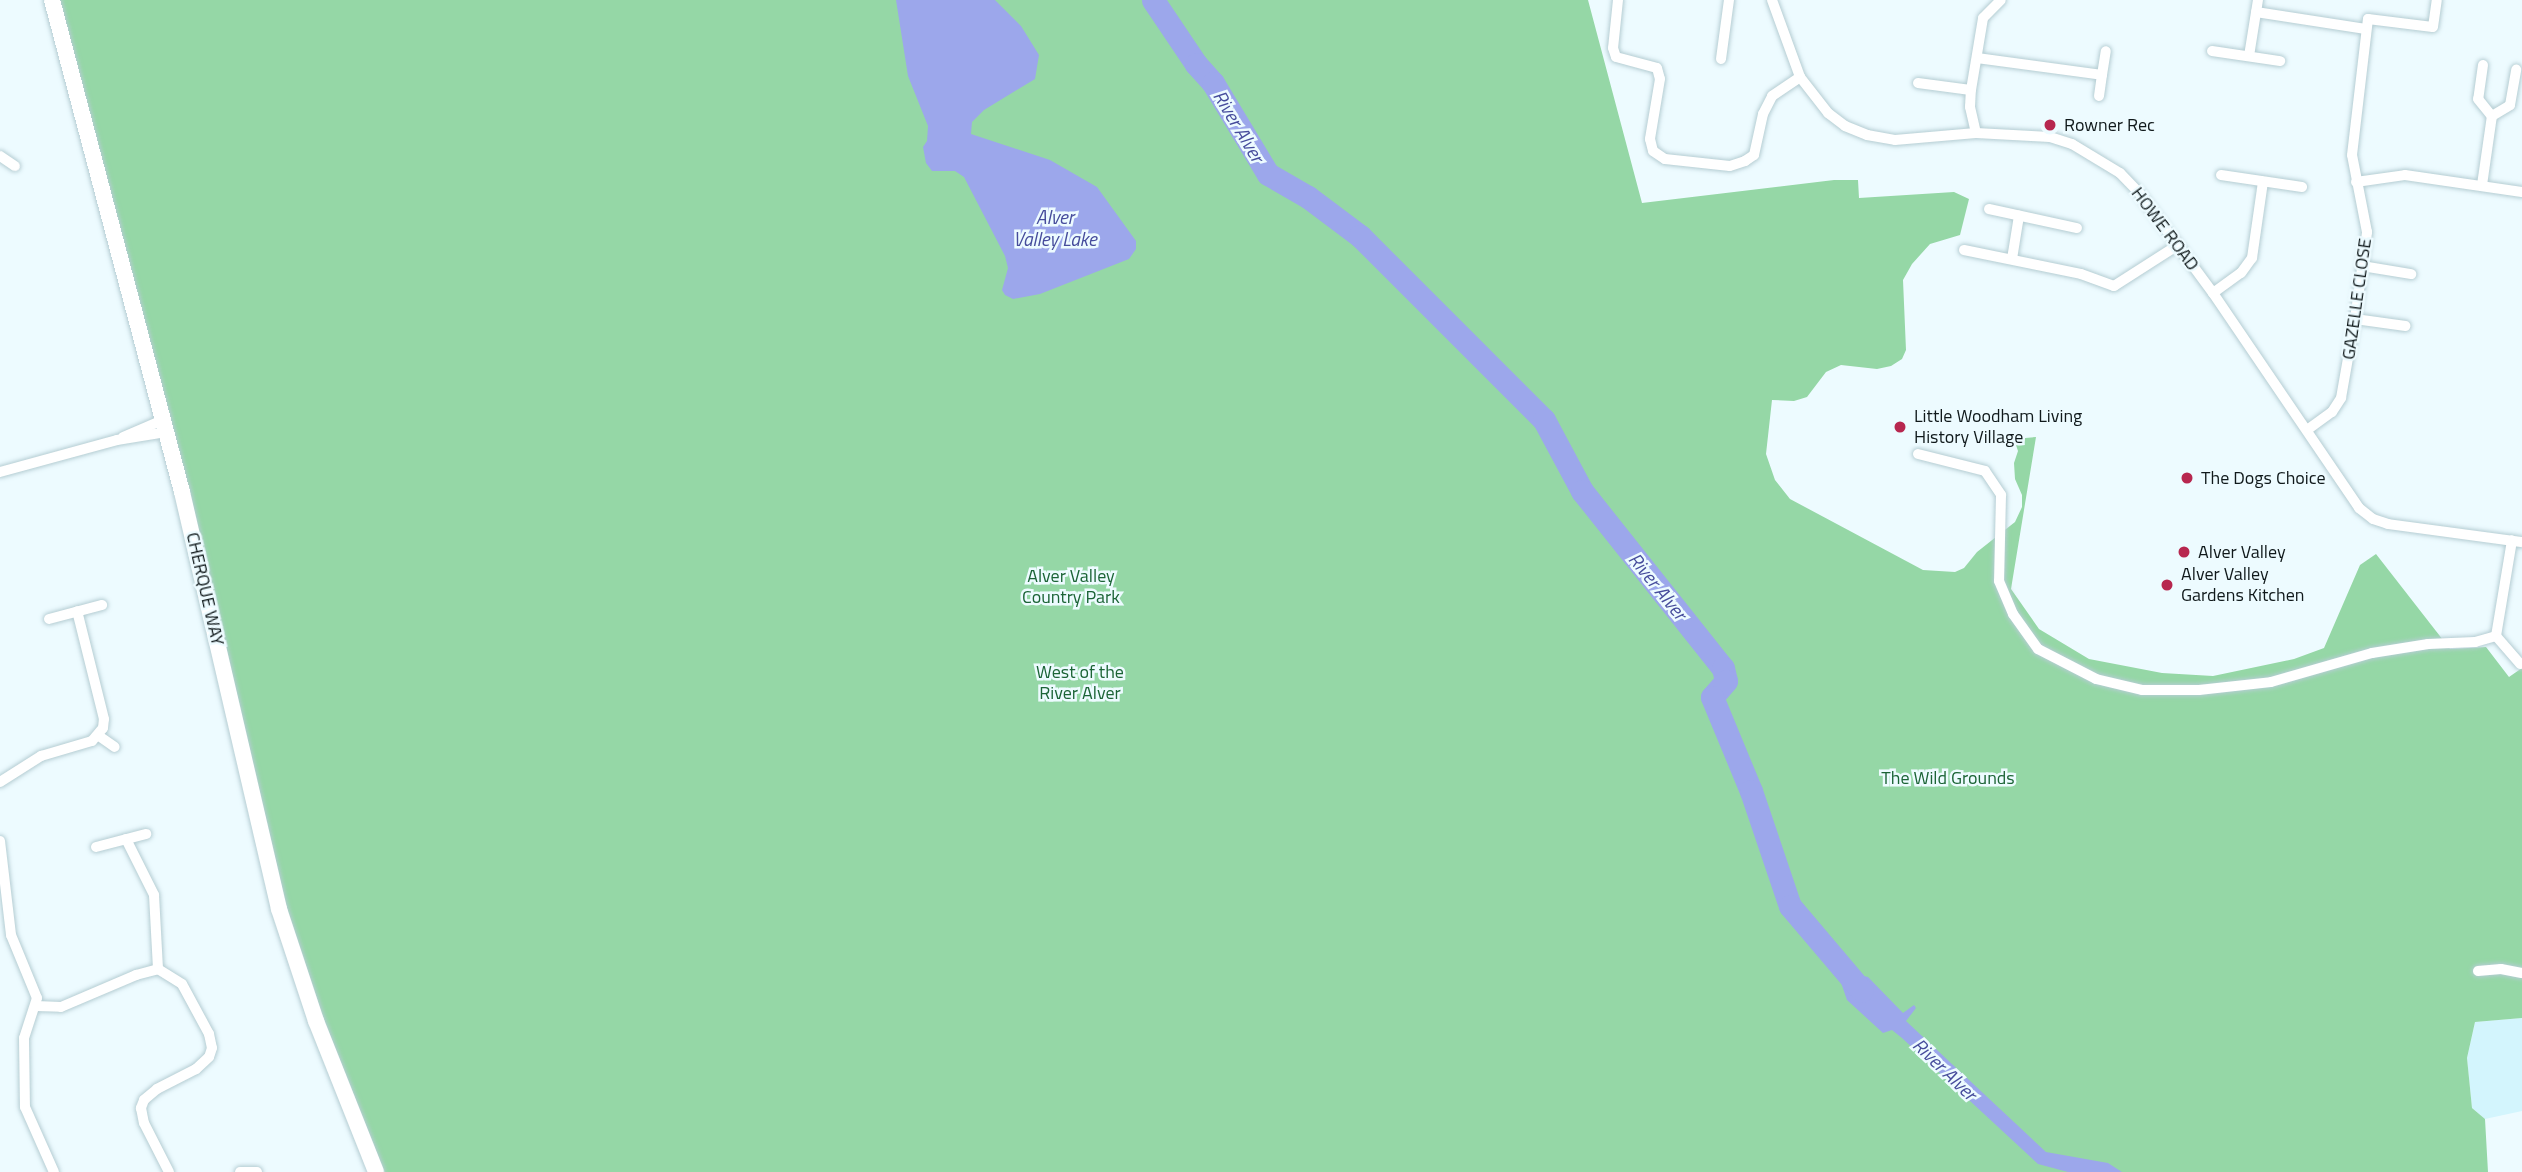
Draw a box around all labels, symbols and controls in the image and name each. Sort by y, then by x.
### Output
water label: River Alver [1209,86,1269,166]
place label: Rowner Rec [2064,114,2155,136]
marker: Rowner Rec [2042,117,2058,133]
street label: HOWE ROAD [2127,183,2203,275]
water label: Alver Valley Lake [1013,206,1097,250]
street label: GAZELLE CLOSE [2338,237,2376,361]
place label: Little Woodham Living History Village [1914,406,2082,448]
marker: Little Woodham Living History Village [1892,419,1908,435]
place label: The Dogs Choice [2201,467,2326,489]
marker: The Dogs Choice [2179,470,2195,486]
street label: CHERQUE WAY [181,530,229,648]
place label: Alver Valley [2198,541,2286,563]
marker: Alver Valley [2176,544,2192,560]
water label: River Alver [1624,548,1692,624]
place label: Alver Valley Gardens Kitchen [2181,564,2304,606]
park label: Alver Valley Country Park [1022,566,1120,608]
marker: Alver Valley Gardens Kitchen [2159,577,2175,593]
park label: West of the River Alver [1036,662,1124,704]
park label: The Wild Grounds [1881,767,2015,789]
water label: River Alver [1908,1033,1982,1105]

